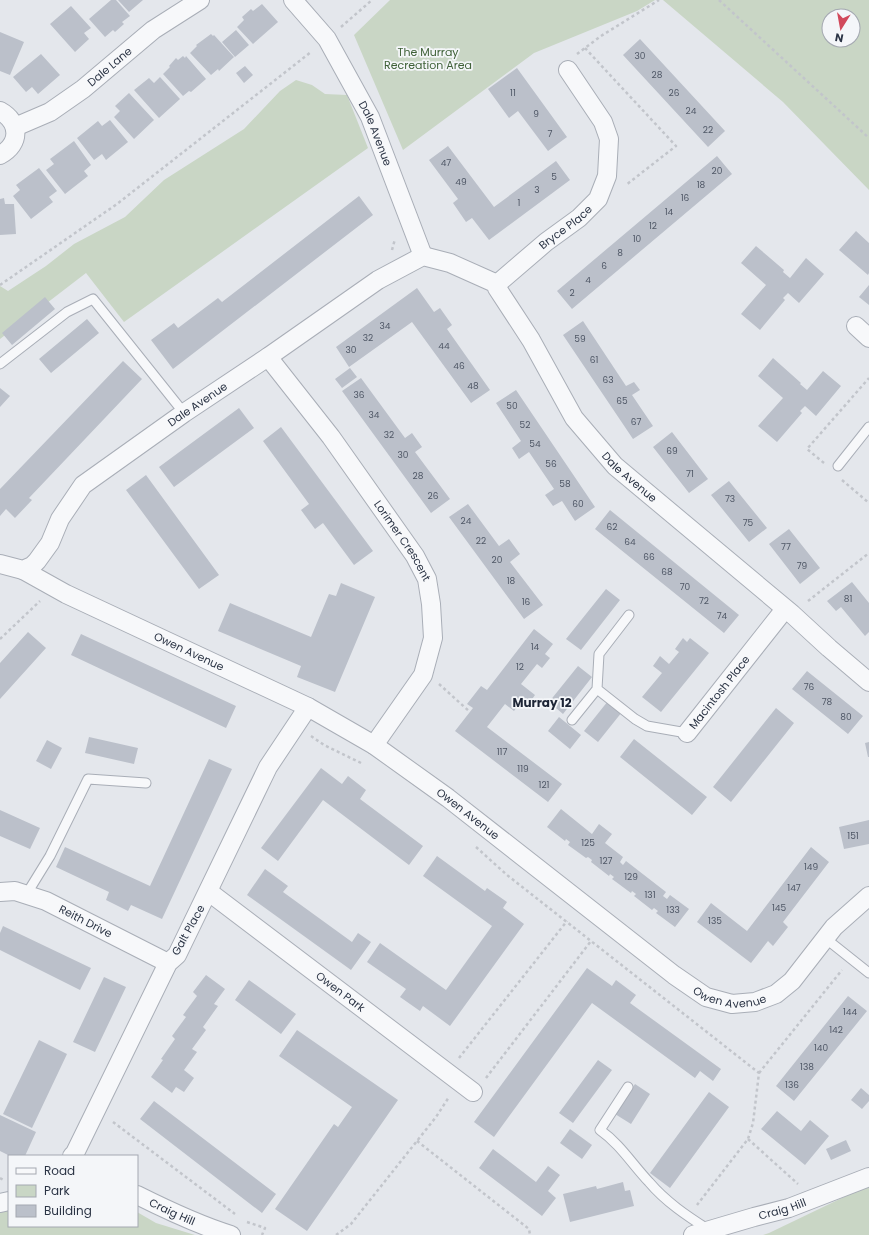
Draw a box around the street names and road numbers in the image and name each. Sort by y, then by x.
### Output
street label: Dale Lane [84,43,135,90]
street label: Dale Avenue [355,98,396,168]
street label: Bryce Place [535,201,596,253]
street label: Dale Avenue [164,378,231,430]
street label: Dale Avenue [598,448,661,506]
street label: Lorimer Crescent [370,497,435,584]
street label: Owen Avenue [151,628,227,675]
street label: Macintosh Place [685,652,754,733]
street label: Owen Avenue [433,784,503,844]
street label: Reith Drive [56,901,115,941]
street label: Galt Place [168,902,209,958]
street label: Owen Park [313,968,369,1016]
street label: Owen Avenue [690,982,769,1012]
street label: Craig Hill [146,1194,198,1229]
street label: Craig Hill [757,1194,808,1224]

